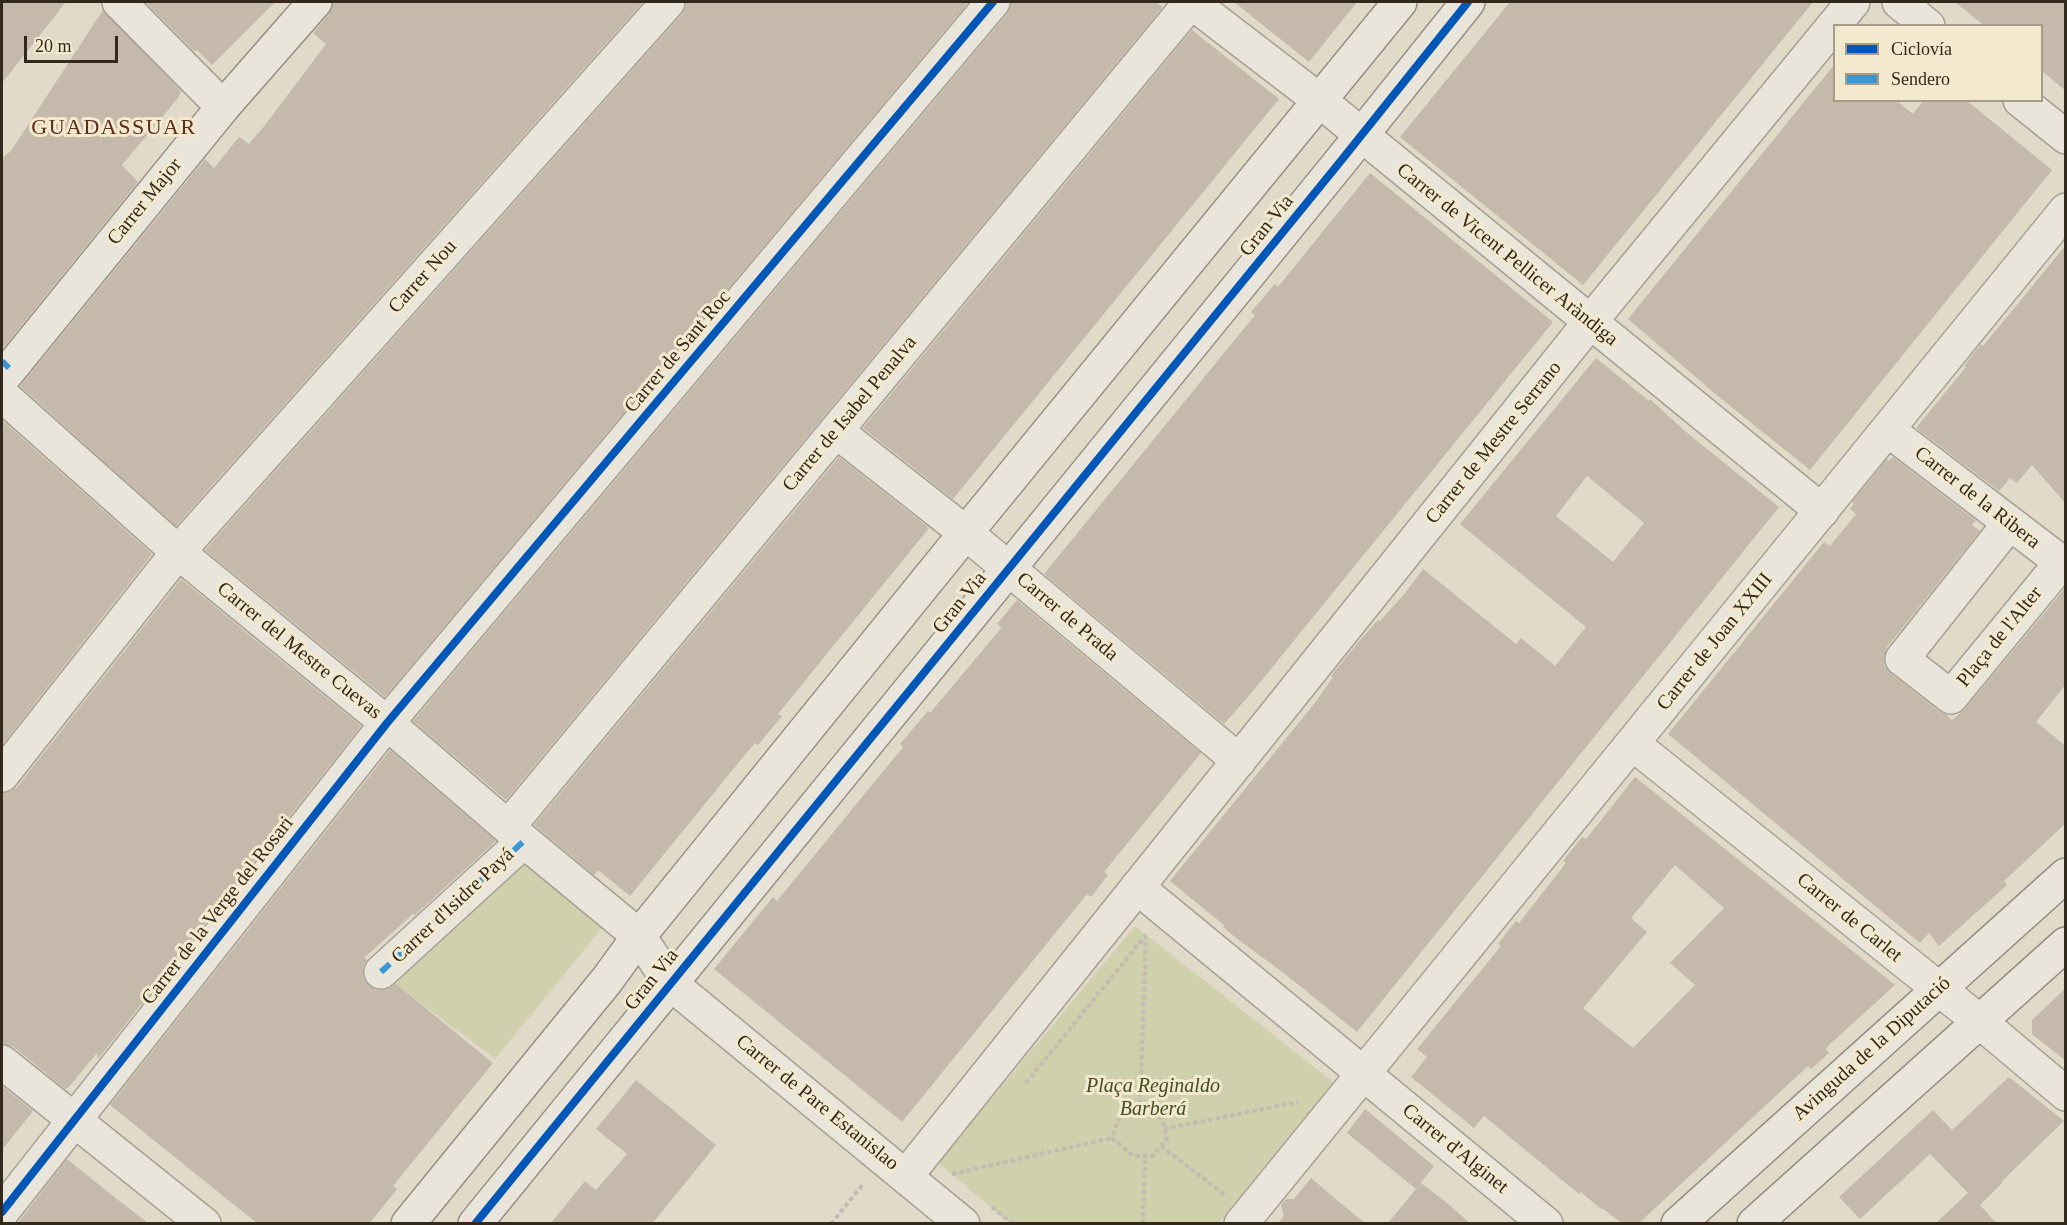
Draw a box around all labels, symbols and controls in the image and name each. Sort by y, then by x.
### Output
scale bar [27,24,122,62]
legend [1833,24,2043,102]
text: 20 m [35,36,72,56]
text: Ciclovía [1891,39,1952,59]
text: Sendero [1891,69,1950,89]
district label: GUADASSUAR [31,115,197,141]
street label: Carrer Major [103,154,187,250]
street label: Carrer de Vicent Pellicer Aràndiga [1392,158,1622,352]
street label: Gran Via [1235,190,1299,262]
street label: Carrer Nou [384,235,462,319]
street label: Carrer de Sant Roc [620,286,736,418]
street label: Carrer de Isabel Penalva [778,331,922,497]
street label: Carrer de Mestre Serrano [1421,357,1567,529]
street label: Carrer de la Ribera [1909,442,2045,554]
street label: Gran Via [928,567,992,639]
street label: Carrer de Prada [1011,567,1123,667]
street label: Carrer de Joan XXIII [1652,568,1778,716]
street label: Carrer del Mestre Cuevas [212,577,386,725]
street label: Plaça de l'Alter [1952,582,2048,692]
street label: Carrer de la Verge del Rosari [137,812,299,1010]
street label: Carrer d'Isidre Payá [387,843,519,969]
street label: Carrer de Carlet [1791,868,1907,968]
street label: Gran Via [620,944,684,1016]
street label: Avinguda de la Diputació [1788,972,1956,1126]
street label: Carrer de Pare Estanislao [731,1030,903,1176]
park label: Plaça Reginaldo Barberá [1086,1075,1220,1122]
street label: Carrer d'Alginet [1397,1099,1513,1199]

